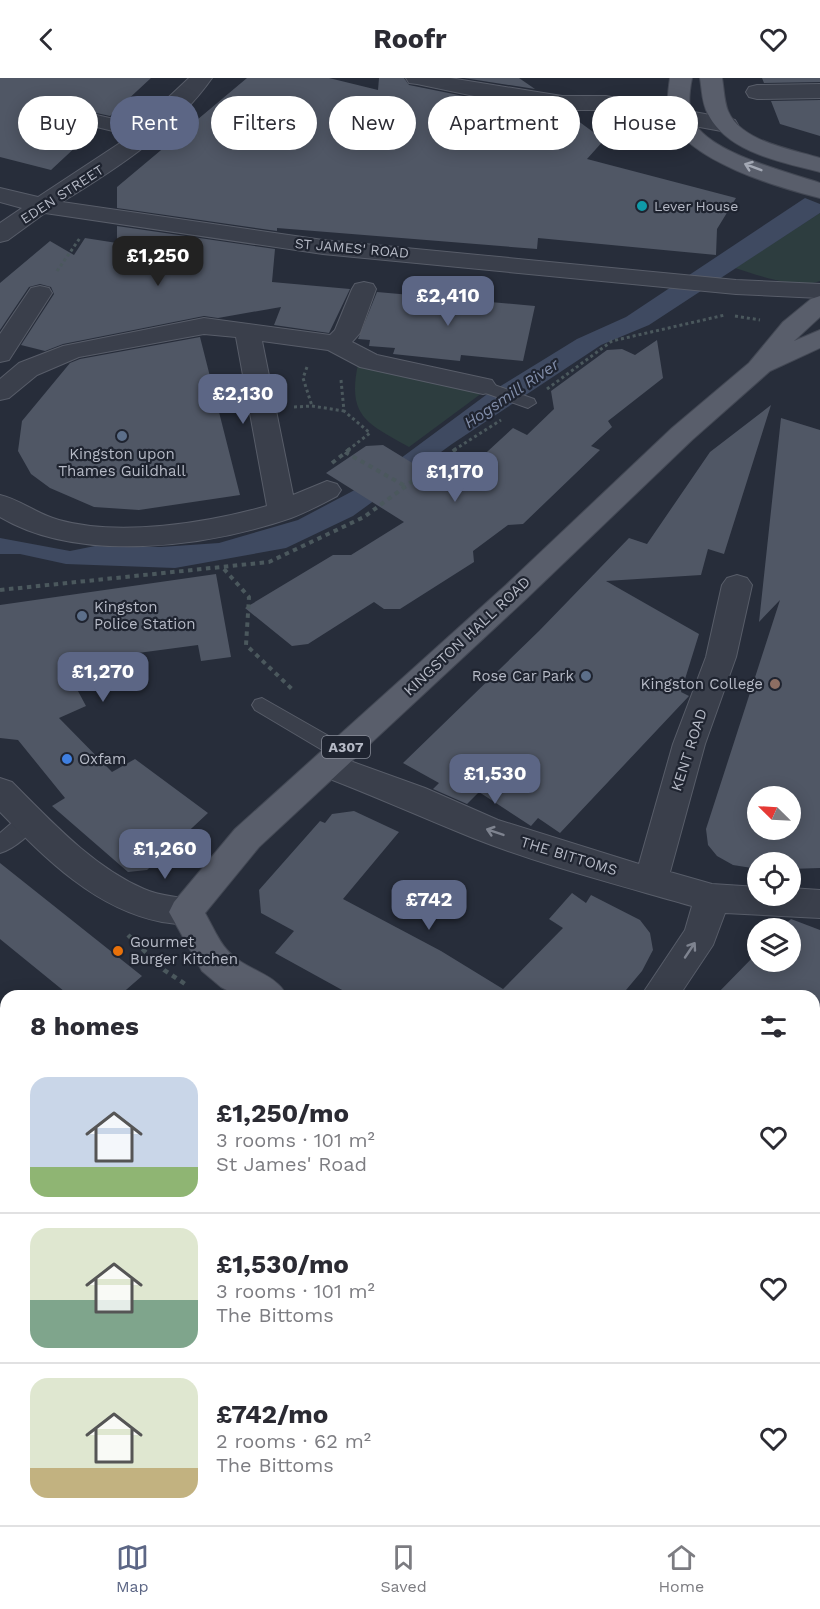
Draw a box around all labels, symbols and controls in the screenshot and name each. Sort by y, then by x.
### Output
icon: back [30,23,63,56]
text: Roofr [373,23,447,55]
icon: heart [757,23,790,56]
chip: Buy [18,96,98,150]
chip: Rent [110,96,199,150]
chip: Filters [211,96,317,150]
chip: New [329,96,416,150]
chip: Apartment [428,96,580,150]
chip: House [592,96,698,150]
one-way arrow [745,160,763,171]
street label: EDEN STREET [18,161,107,227]
place label: Lever House [654,198,738,214]
marker: Lever House [635,199,649,213]
street label: ST JAMES' ROAD [294,235,410,261]
pin: £1,250 [109,236,207,287]
text: £1,250 [126,243,190,267]
pin: £2,410 [399,276,497,327]
text: £2,410 [416,283,480,307]
water label: Hogsmill River [460,354,563,432]
pin: £2,130 [194,374,292,425]
text: £2,130 [212,381,274,405]
marker: Kingston upon Thames Guildhall [115,429,129,443]
place label: Kingston upon Thames Guildhall [58,445,186,480]
pin: £1,170 [406,452,504,503]
text: £1,170 [426,459,484,483]
street label: KINGSTON HALL ROAD [400,573,534,699]
place label: Kingston Police Station [94,598,195,633]
marker: Kingston Police Station [75,609,89,623]
pin: £1,270 [54,652,152,703]
text: £1,270 [72,659,134,683]
place label: Rose Car Park [472,667,574,685]
marker: Rose Car Park [579,669,593,683]
place label: Kingston College [641,675,763,693]
marker: Kingston College [768,677,782,691]
street label: KENT ROAD [667,706,711,794]
road number: A307 [322,736,370,758]
place label: Oxfam [79,750,126,768]
marker: Oxfam [60,752,74,766]
pin: £1,530 [446,754,544,805]
text: £1,530 [463,761,527,785]
north arrow [747,786,801,840]
map controls [747,786,801,972]
one-way arrow [486,826,504,837]
pin: £1,260 [116,829,214,880]
street label: THE BITTOMS [518,833,620,879]
text: £1,260 [133,836,197,860]
button: locate [747,852,801,906]
pin: £742 [393,880,465,931]
text: £742 [406,887,452,911]
button: layers [747,918,801,972]
place label: Gourmet Burger Kitchen [130,933,238,968]
one-way arrow [684,941,697,958]
marker: Gourmet Burger Kitchen [111,944,125,958]
icon: filters [757,1010,790,1043]
text: 8 homes [30,1011,139,1041]
text: £1,250/mo [216,1098,349,1128]
icon: home [78,1101,150,1173]
icon: heart [757,1121,790,1154]
text: 3 rooms · 101 m² [216,1128,375,1152]
text: St James' Road [216,1152,367,1176]
text: £1,530/mo [216,1249,349,1279]
icon: home [78,1252,150,1324]
icon: heart [757,1272,790,1305]
text: 3 rooms · 101 m² [216,1279,375,1303]
text: The Bittoms [216,1303,334,1327]
text: £742/mo [216,1399,328,1429]
icon: home [78,1402,150,1474]
icon: heart [757,1422,790,1455]
text: 2 rooms · 62 m² [216,1429,371,1453]
text: The Bittoms [216,1453,334,1477]
tab: Map [116,1541,149,1596]
tab: Saved [380,1541,427,1596]
tab: Home [658,1541,704,1596]

